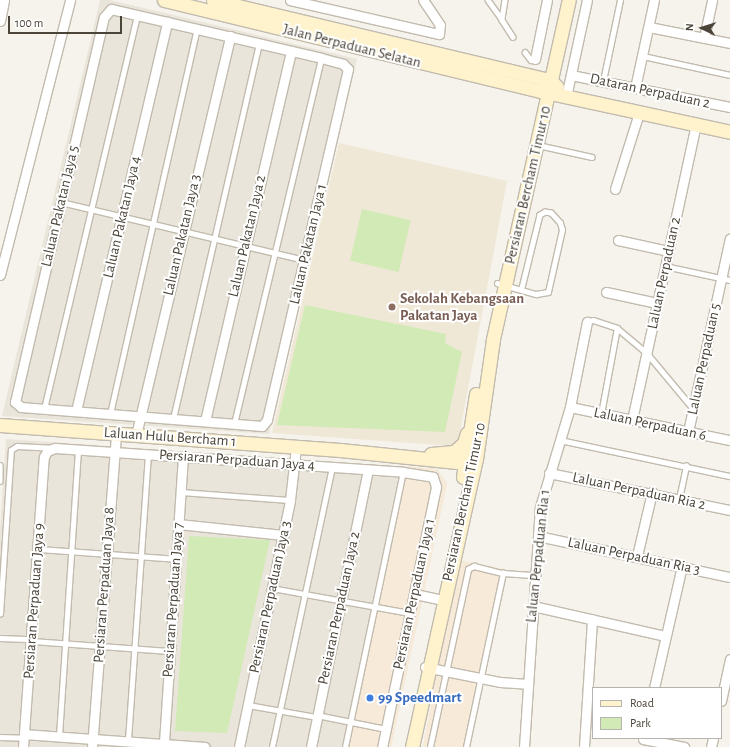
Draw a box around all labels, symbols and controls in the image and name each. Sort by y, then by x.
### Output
scale bar [10,8,124,34]
north arrow [682,8,722,48]
text: 100 m [15,17,43,29]
street label: Jalan Perpaduan Selatan [281,20,423,72]
text: N [684,23,695,31]
street label: Dataran Perpaduan 2 [588,69,712,113]
street label: Persiaran Bercham Timur 10 [501,104,555,266]
street label: Laluan Pakatan Jaya 5 [37,144,83,268]
street label: Laluan Pakatan Jaya 4 [99,154,145,280]
street label: Laluan Pakatan Jaya 3 [159,173,205,297]
street label: Laluan Pakatan Jaya 2 [224,173,270,299]
street label: Laluan Pakatan Jaya 1 [285,182,331,306]
street label: Laluan Perpaduan 2 [643,215,685,331]
place label: Sekolah Kebangsaan Pakatan Jaya [400,289,524,324]
marker: Sekolah Kebangsaan Pakatan Jaya [387,302,397,312]
street label: Laluan Perpaduan 5 [683,302,725,416]
street label: Laluan Perpaduan 6 [592,403,708,445]
street label: Persiaran Bercham Timur 10 [438,421,490,583]
street label: Laluan Hulu Bercham 1 [103,423,237,451]
street label: Persiaran Perpaduan Jaya 4 [158,446,316,474]
street label: Laluan Perpaduan Ria 2 [571,468,707,514]
street label: Laluan Perpaduan Ria 1 [522,488,554,624]
street label: Persiaran Perpaduan Jaya 8 [90,506,118,664]
street label: Persiaran Perpaduan Jaya 1 [389,517,439,671]
street label: Persiaran Perpaduan Jaya 3 [245,519,295,675]
street label: Persiaran Perpaduan Jaya 9 [20,522,48,680]
street label: Persiaran Perpaduan Jaya 7 [159,522,187,678]
street label: Persiaran Perpaduan Jaya 2 [314,530,364,686]
street label: Laluan Perpaduan Ria 3 [566,533,702,579]
legend [592,687,722,739]
place label: 99 Speedmart [378,689,462,707]
marker: 99 Speedmart [365,693,375,703]
text: Road [630,697,654,709]
text: Park [630,717,651,729]

